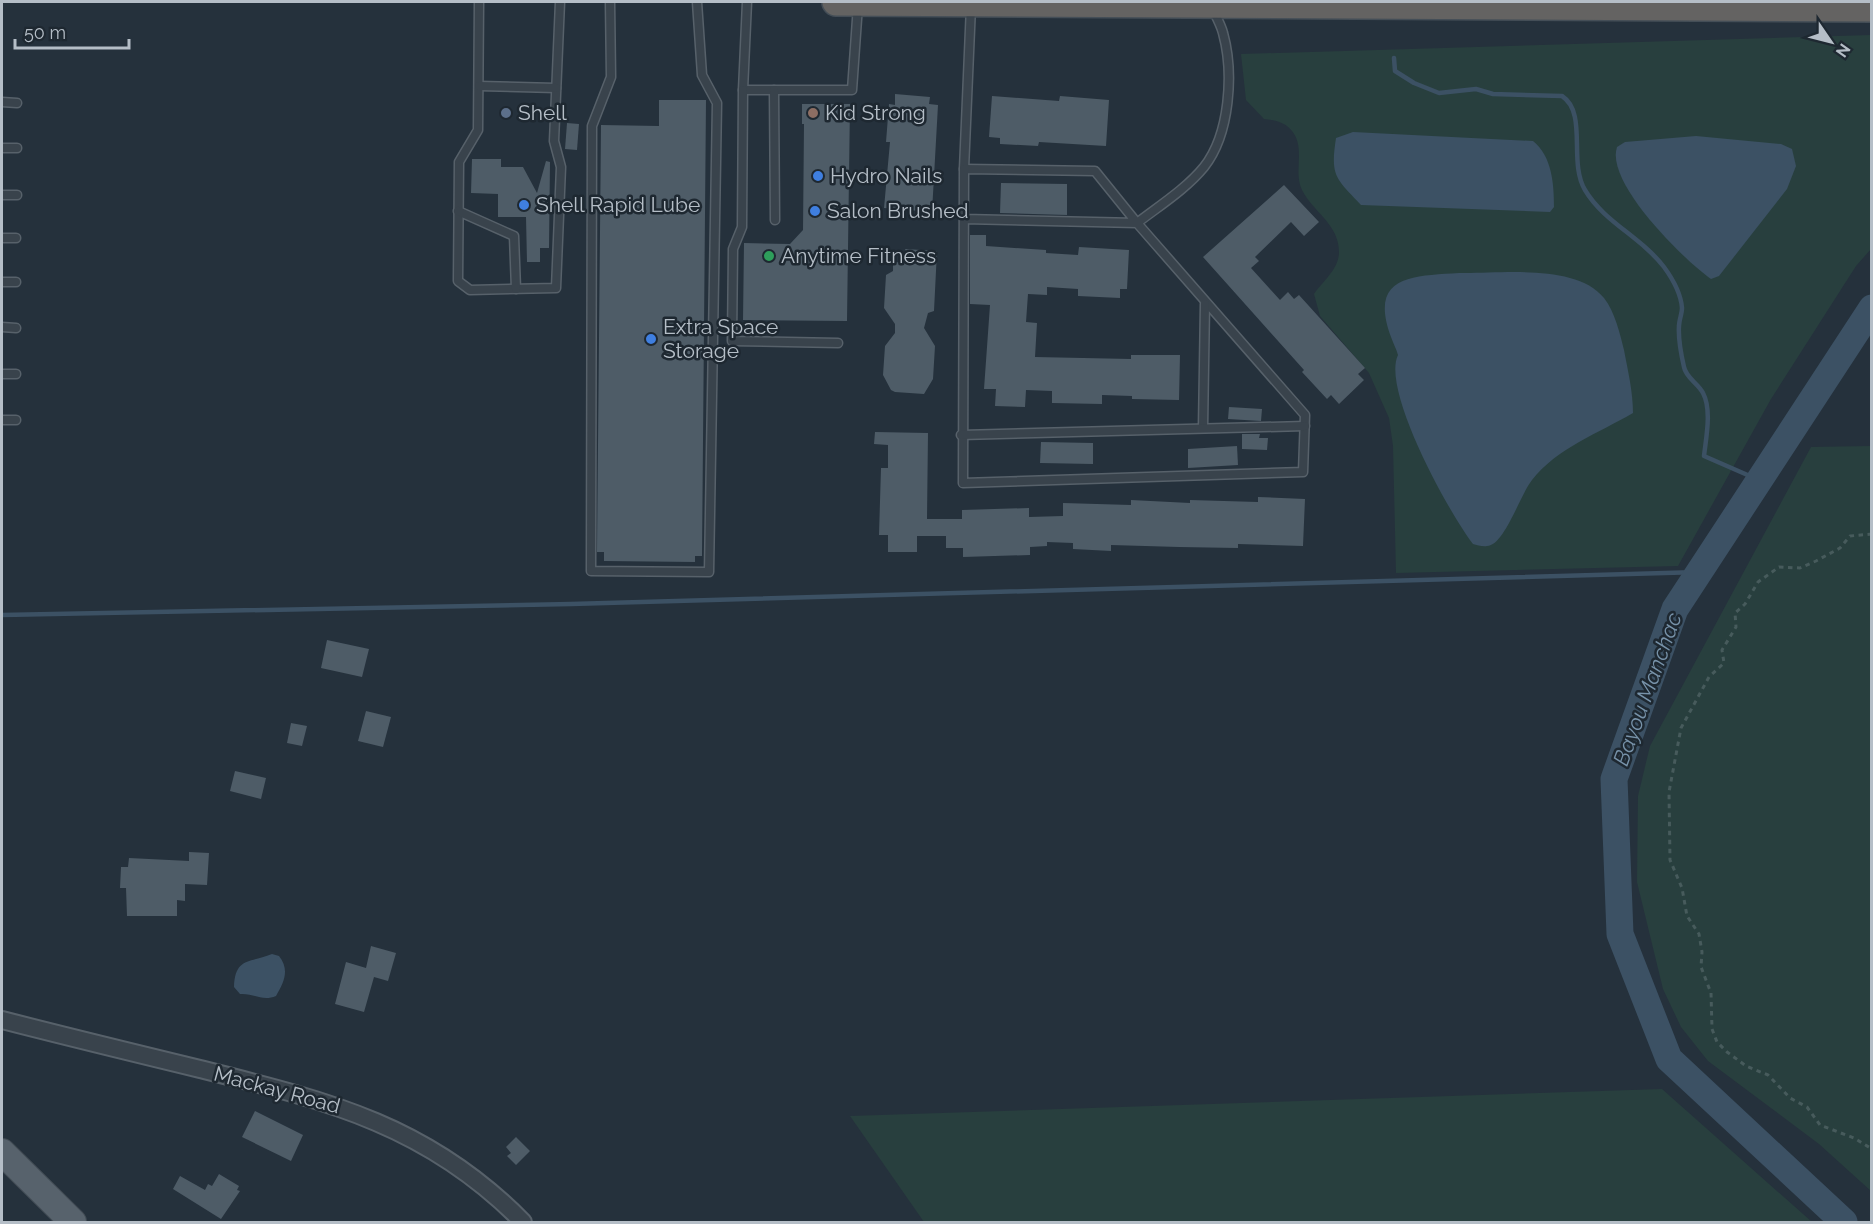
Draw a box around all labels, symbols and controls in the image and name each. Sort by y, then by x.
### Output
scale bar [15,12,129,50]
north arrow [1801,12,1861,72]
text: 50 m [24,22,66,43]
text: N [1832,40,1854,61]
place label: Shell [518,100,567,125]
place label: Kid Strong [825,100,926,125]
marker: Shell [499,106,513,120]
marker: Kid Strong [806,106,820,120]
place label: Hydro Nails [830,163,942,188]
marker: Hydro Nails [811,169,825,183]
place label: Shell Rapid Lube [536,192,700,217]
marker: Shell Rapid Lube [517,198,531,212]
place label: Salon Brushed [827,198,969,223]
marker: Salon Brushed [808,204,822,218]
place label: Anytime Fitness [781,243,936,268]
marker: Anytime Fitness [762,249,776,263]
place label: Extra Space Storage [663,314,778,363]
marker: Extra Space Storage [644,332,658,346]
water label: Bayou Manchac [1607,609,1687,769]
street label: Mackay Road [211,1061,343,1118]

